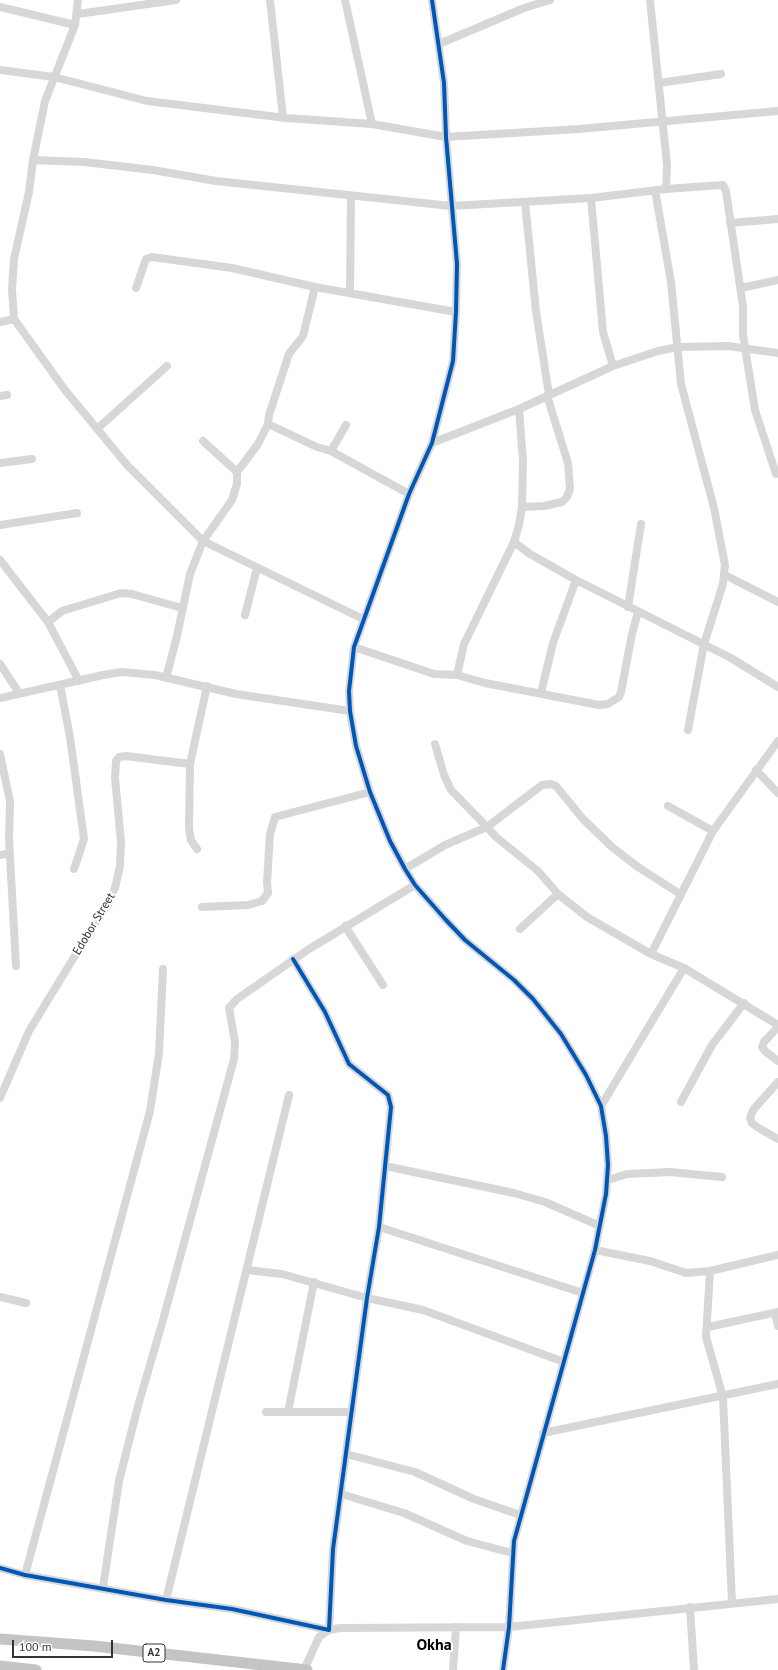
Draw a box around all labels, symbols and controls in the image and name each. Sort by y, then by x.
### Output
street label: Edobor Street [70,890,118,958]
scale bar [14,1632,115,1658]
district label: Okha [416,1635,452,1655]
text: 100 m [19,1639,52,1654]
road number: A2 [143,1644,165,1662]

